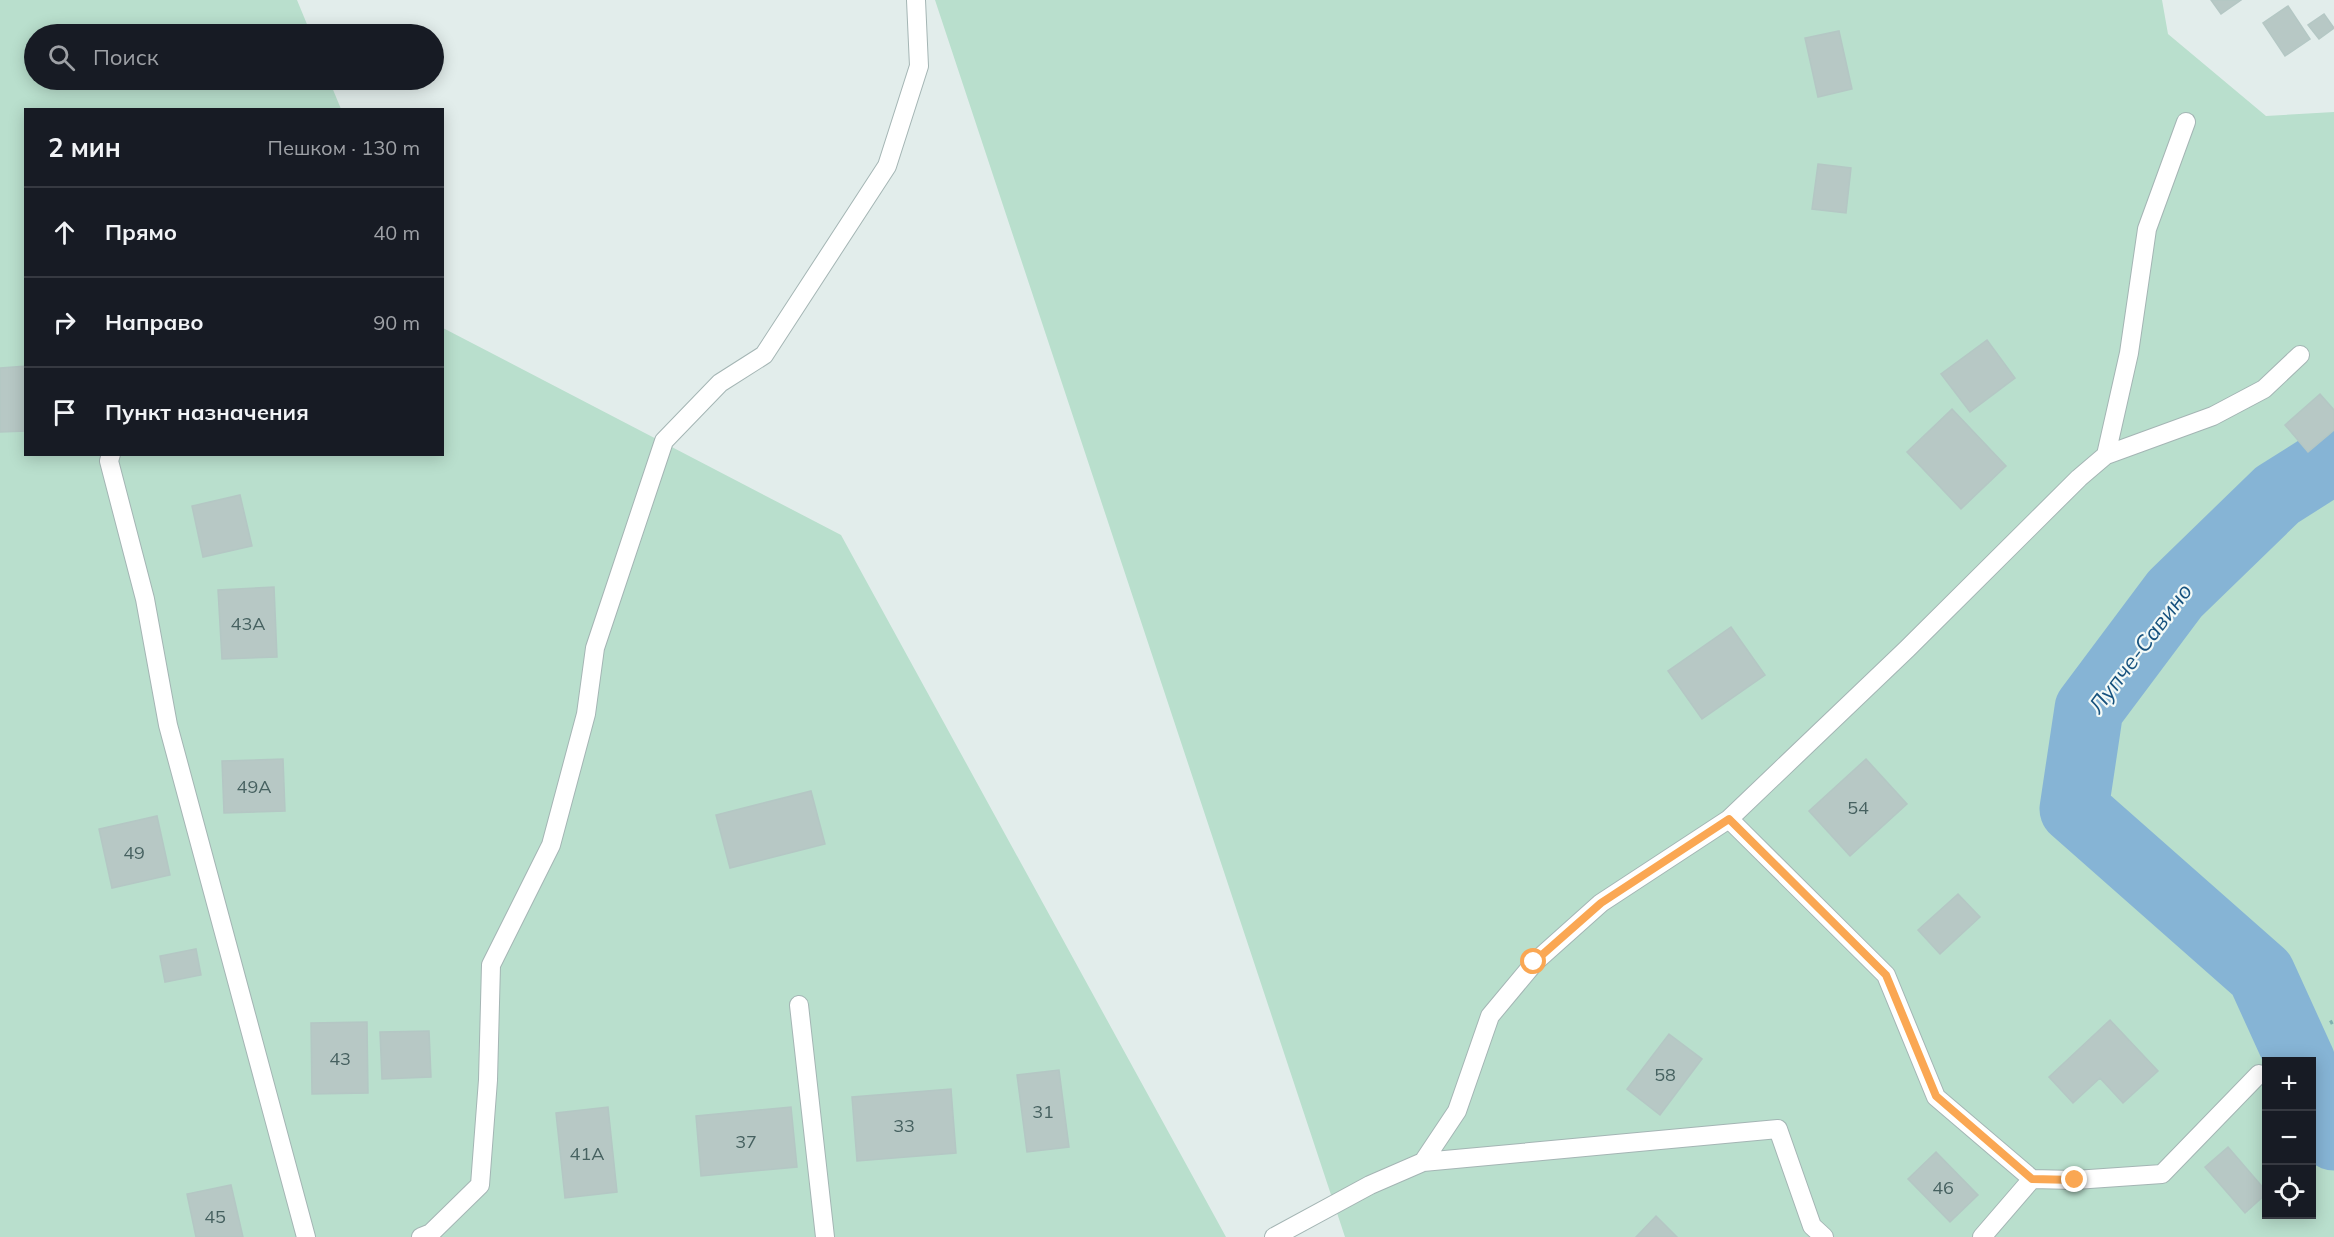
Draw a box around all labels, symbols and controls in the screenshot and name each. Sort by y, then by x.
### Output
search box [24,24,444,90]
icon: search [45,41,78,74]
text: Поиск [93,43,159,71]
text: 2 мин [48,131,121,164]
text: Пешком · 130 m [268,135,420,160]
icon: ahead [48,216,81,249]
text: Прямо [105,218,177,246]
text: 40 m [373,220,420,245]
icon: right [48,306,81,339]
text: Направо [105,308,203,336]
text: 90 m [373,310,420,335]
icon: arrive [48,396,81,429]
text: Пункт назначения [105,398,309,426]
water label: Лупче-Савино [2081,577,2198,719]
house number: 43А [231,612,265,635]
house number: 49А [237,775,271,798]
house number: 54 [1847,796,1869,819]
house number: 49 [123,841,145,864]
route start [1520,948,1546,974]
house number: 43 [329,1047,351,1070]
map controls [2262,1057,2316,1219]
button: + [2262,1057,2316,1111]
house number: 58 [1654,1063,1676,1086]
house number: 31 [1032,1100,1054,1123]
button: − [2262,1111,2316,1165]
house number: 33 [893,1114,915,1137]
house number: 37 [735,1130,757,1153]
house number: 41А [570,1142,604,1165]
button: locate [2262,1165,2316,1219]
route end [2061,1166,2087,1192]
house number: 46 [1932,1176,1954,1199]
house number: 45 [204,1205,226,1228]

